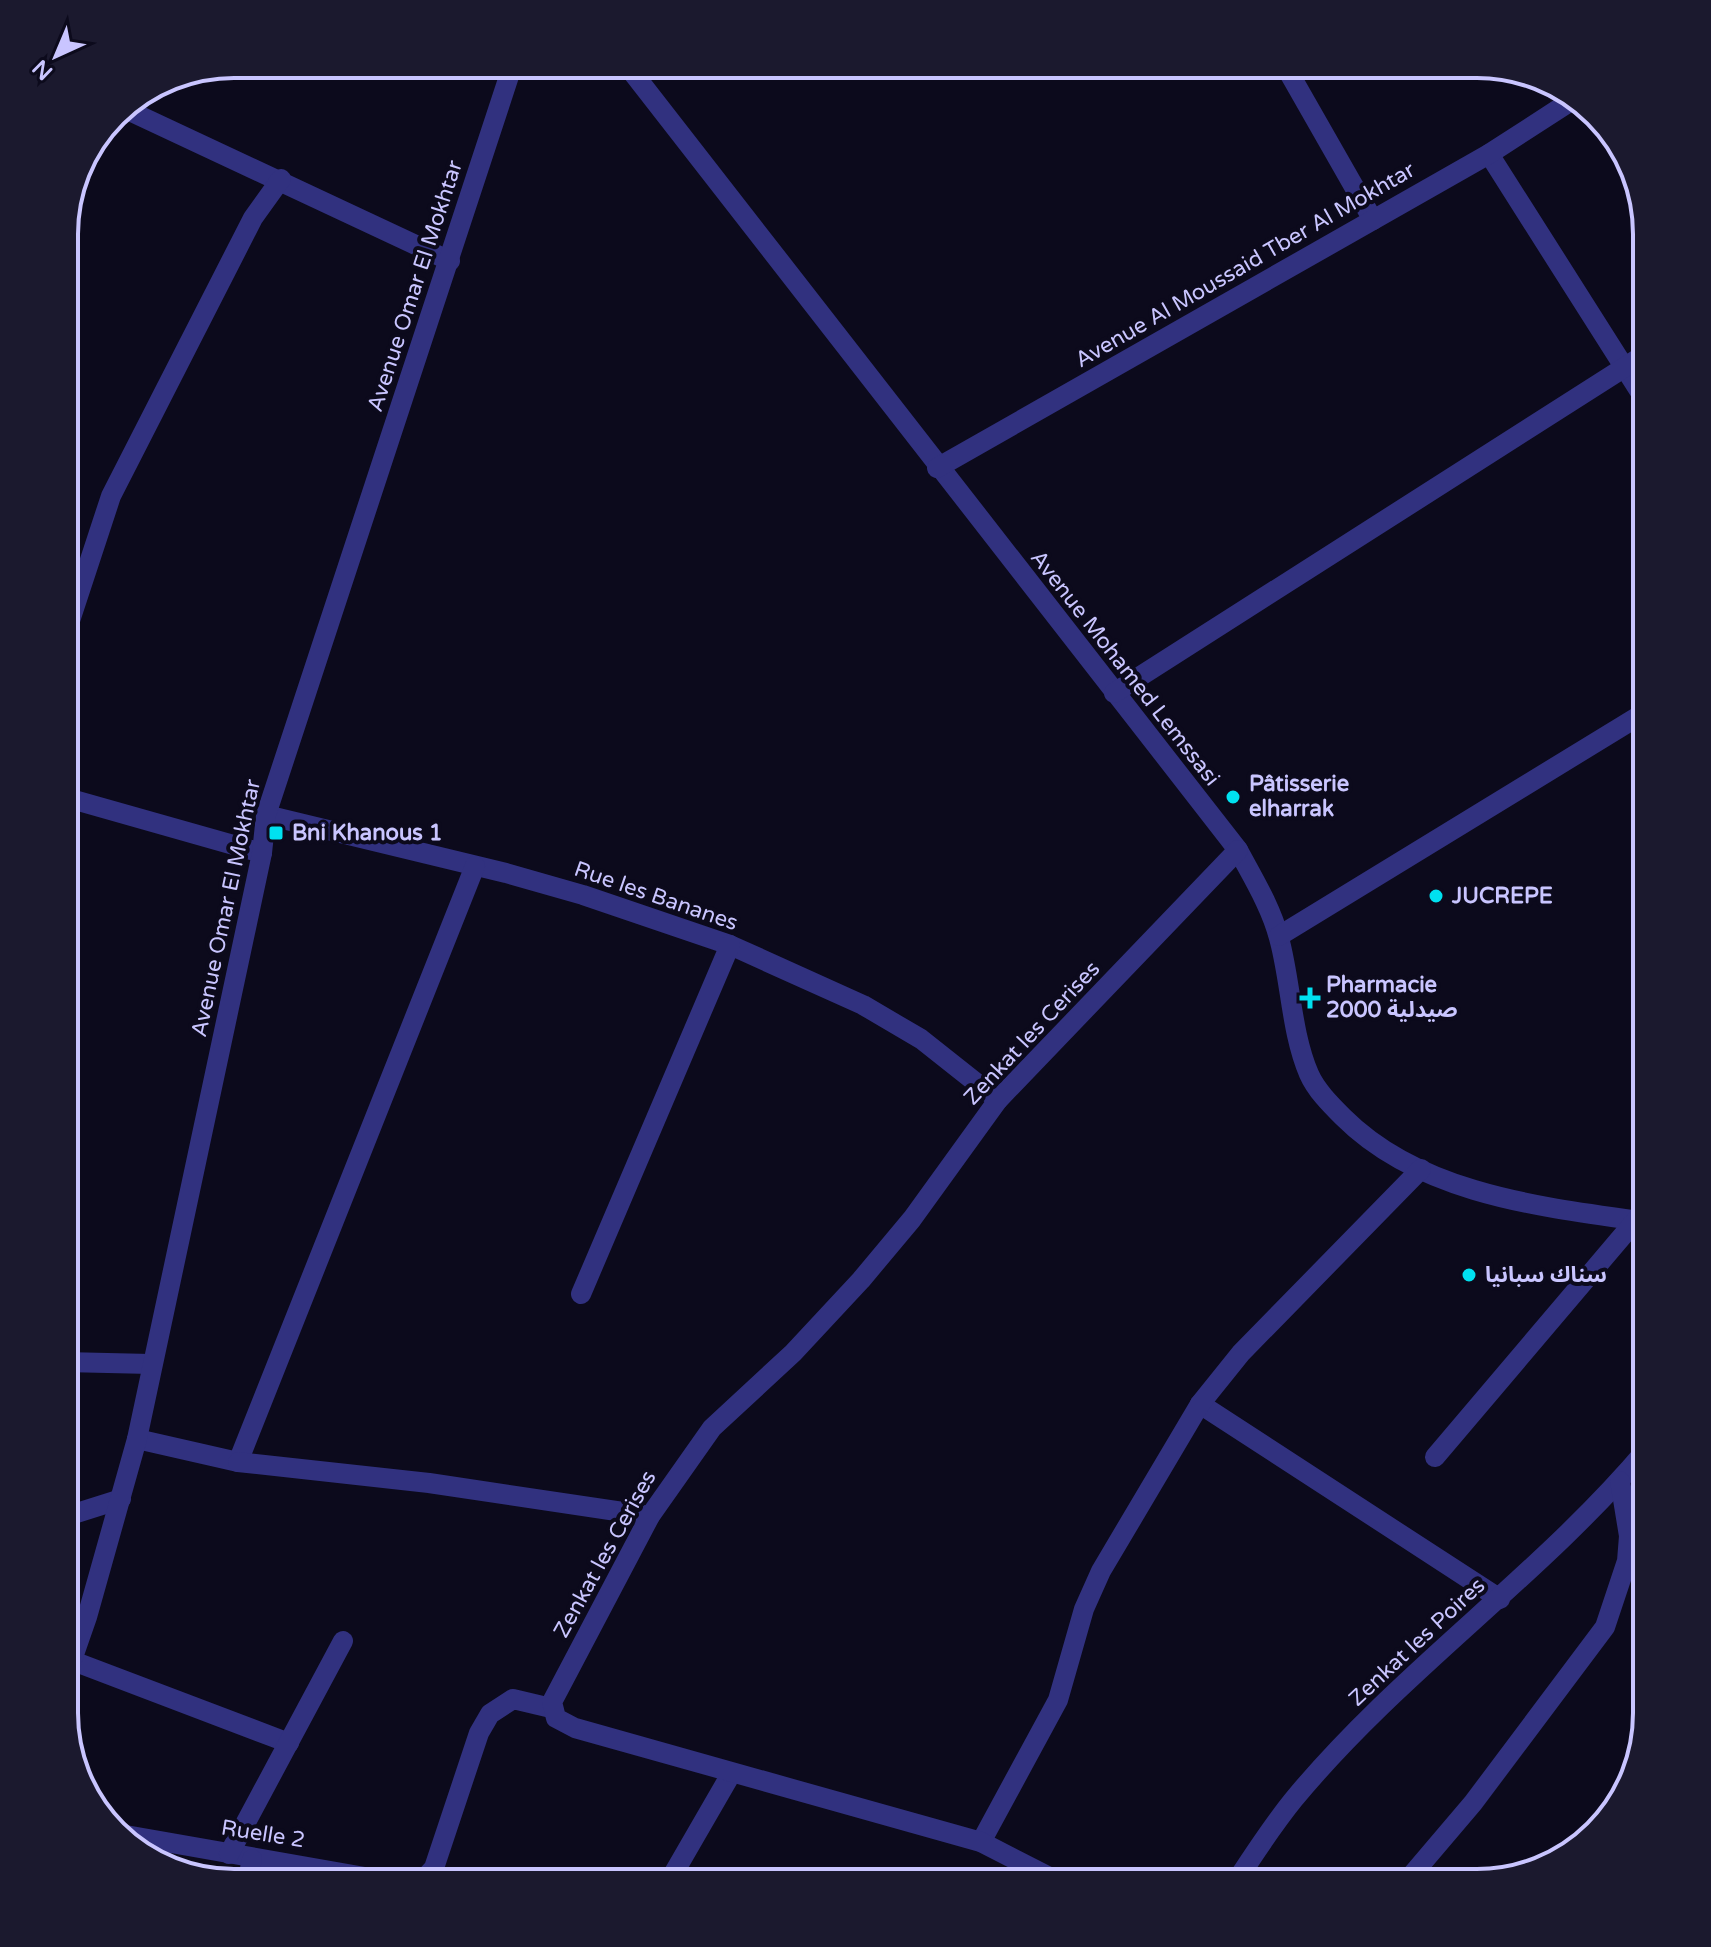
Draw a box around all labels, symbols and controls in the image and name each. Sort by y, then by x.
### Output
north arrow [16,16,96,96]
text: N [27,54,58,85]
street label: Avenue Al Moussaid Tber Al Mokhtar [1070,156,1420,373]
street label: Avenue Omar El Mokhtar [362,157,468,415]
street label: Avenue Mohamed Lemssasi [1025,545,1225,791]
place label: Pâtisserie elharrak [1249,771,1349,822]
street label: Avenue Omar El Mokhtar [186,776,266,1039]
marker: Pâtisserie elharrak [1224,788,1242,806]
place label: Bni Khanous 1 [292,820,442,846]
marker: Bni Khanous 1 [267,824,285,842]
street label: Rue les Bananes [571,856,741,936]
place label: JUCREPE [1451,883,1553,909]
marker: JUCREPE [1427,887,1445,905]
street label: Zenkat les Cerises [959,956,1105,1110]
place label: Pharmacie 2000 صيدلية [1326,972,1458,1023]
marker: Pharmacie 2000 صيدلية [1301,989,1319,1007]
place label: سناك سبانيا [1485,1262,1607,1288]
marker: سناك سبانيا [1460,1266,1478,1284]
street label: Zenkat les Cerises [548,1466,662,1642]
street label: Zenkat les Poires [1344,1572,1490,1712]
street label: Ruelle 2 [219,1815,307,1853]

